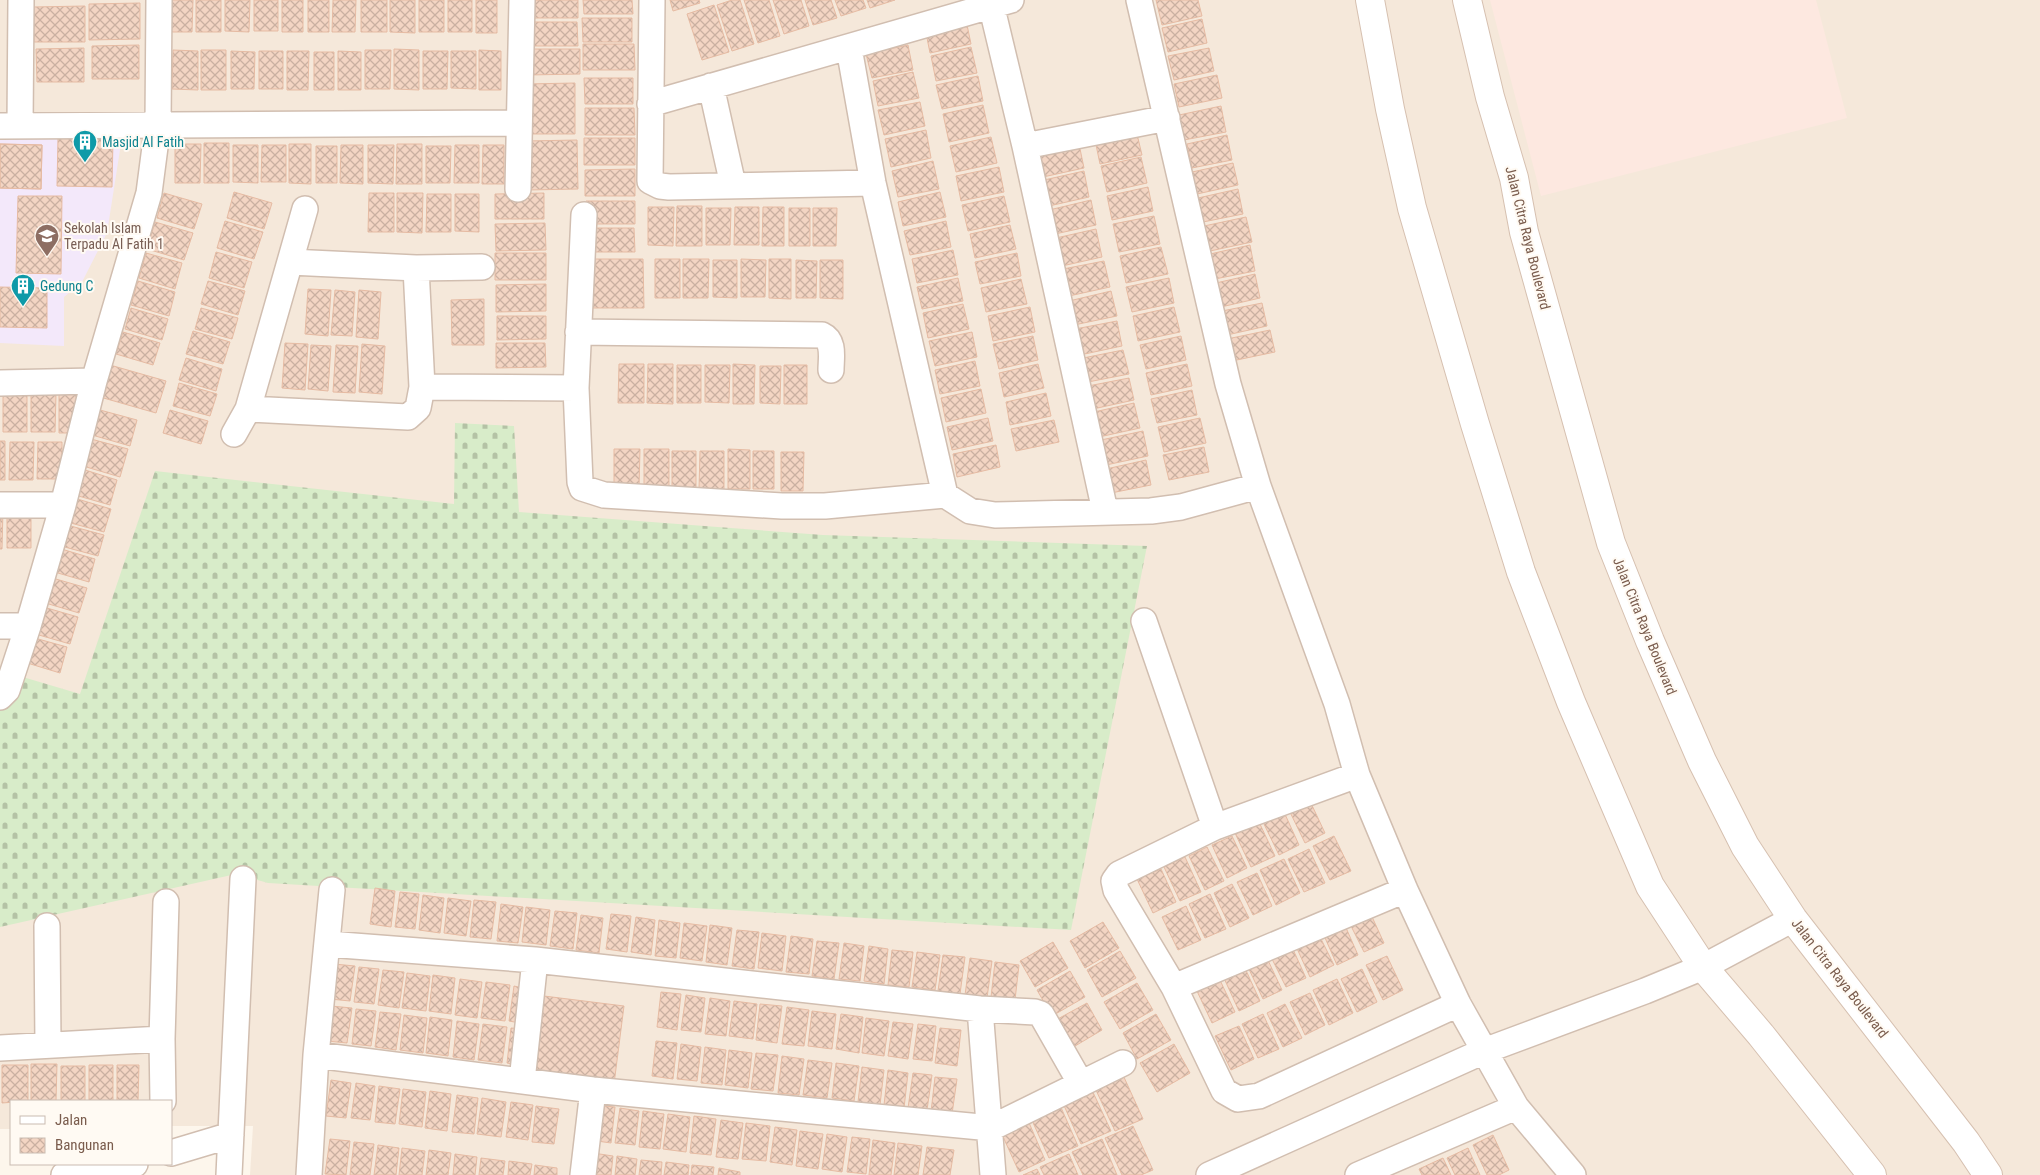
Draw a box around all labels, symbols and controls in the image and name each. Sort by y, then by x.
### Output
building icon: Masjid Al Fatih [72,129,98,163]
place label: Masjid Al Fatih [102,134,184,150]
street label: Jalan Citra Raya Boulevard [1502,165,1554,311]
place label: Sekolah Islam Terpadu Al Fatih 1 [64,220,164,252]
school or university icon: Sekolah Islam Terpadu Al Fatih 1 [34,223,60,257]
building icon: Gedung C [10,273,36,307]
place label: Gedung C [40,278,93,294]
street label: Jalan Citra Raya Boulevard [1610,555,1680,697]
street label: Jalan Citra Raya Boulevard [1788,915,1892,1041]
legend [10,1100,172,1165]
text: Jalan [55,1111,87,1129]
text: Bangunan [55,1136,114,1154]

